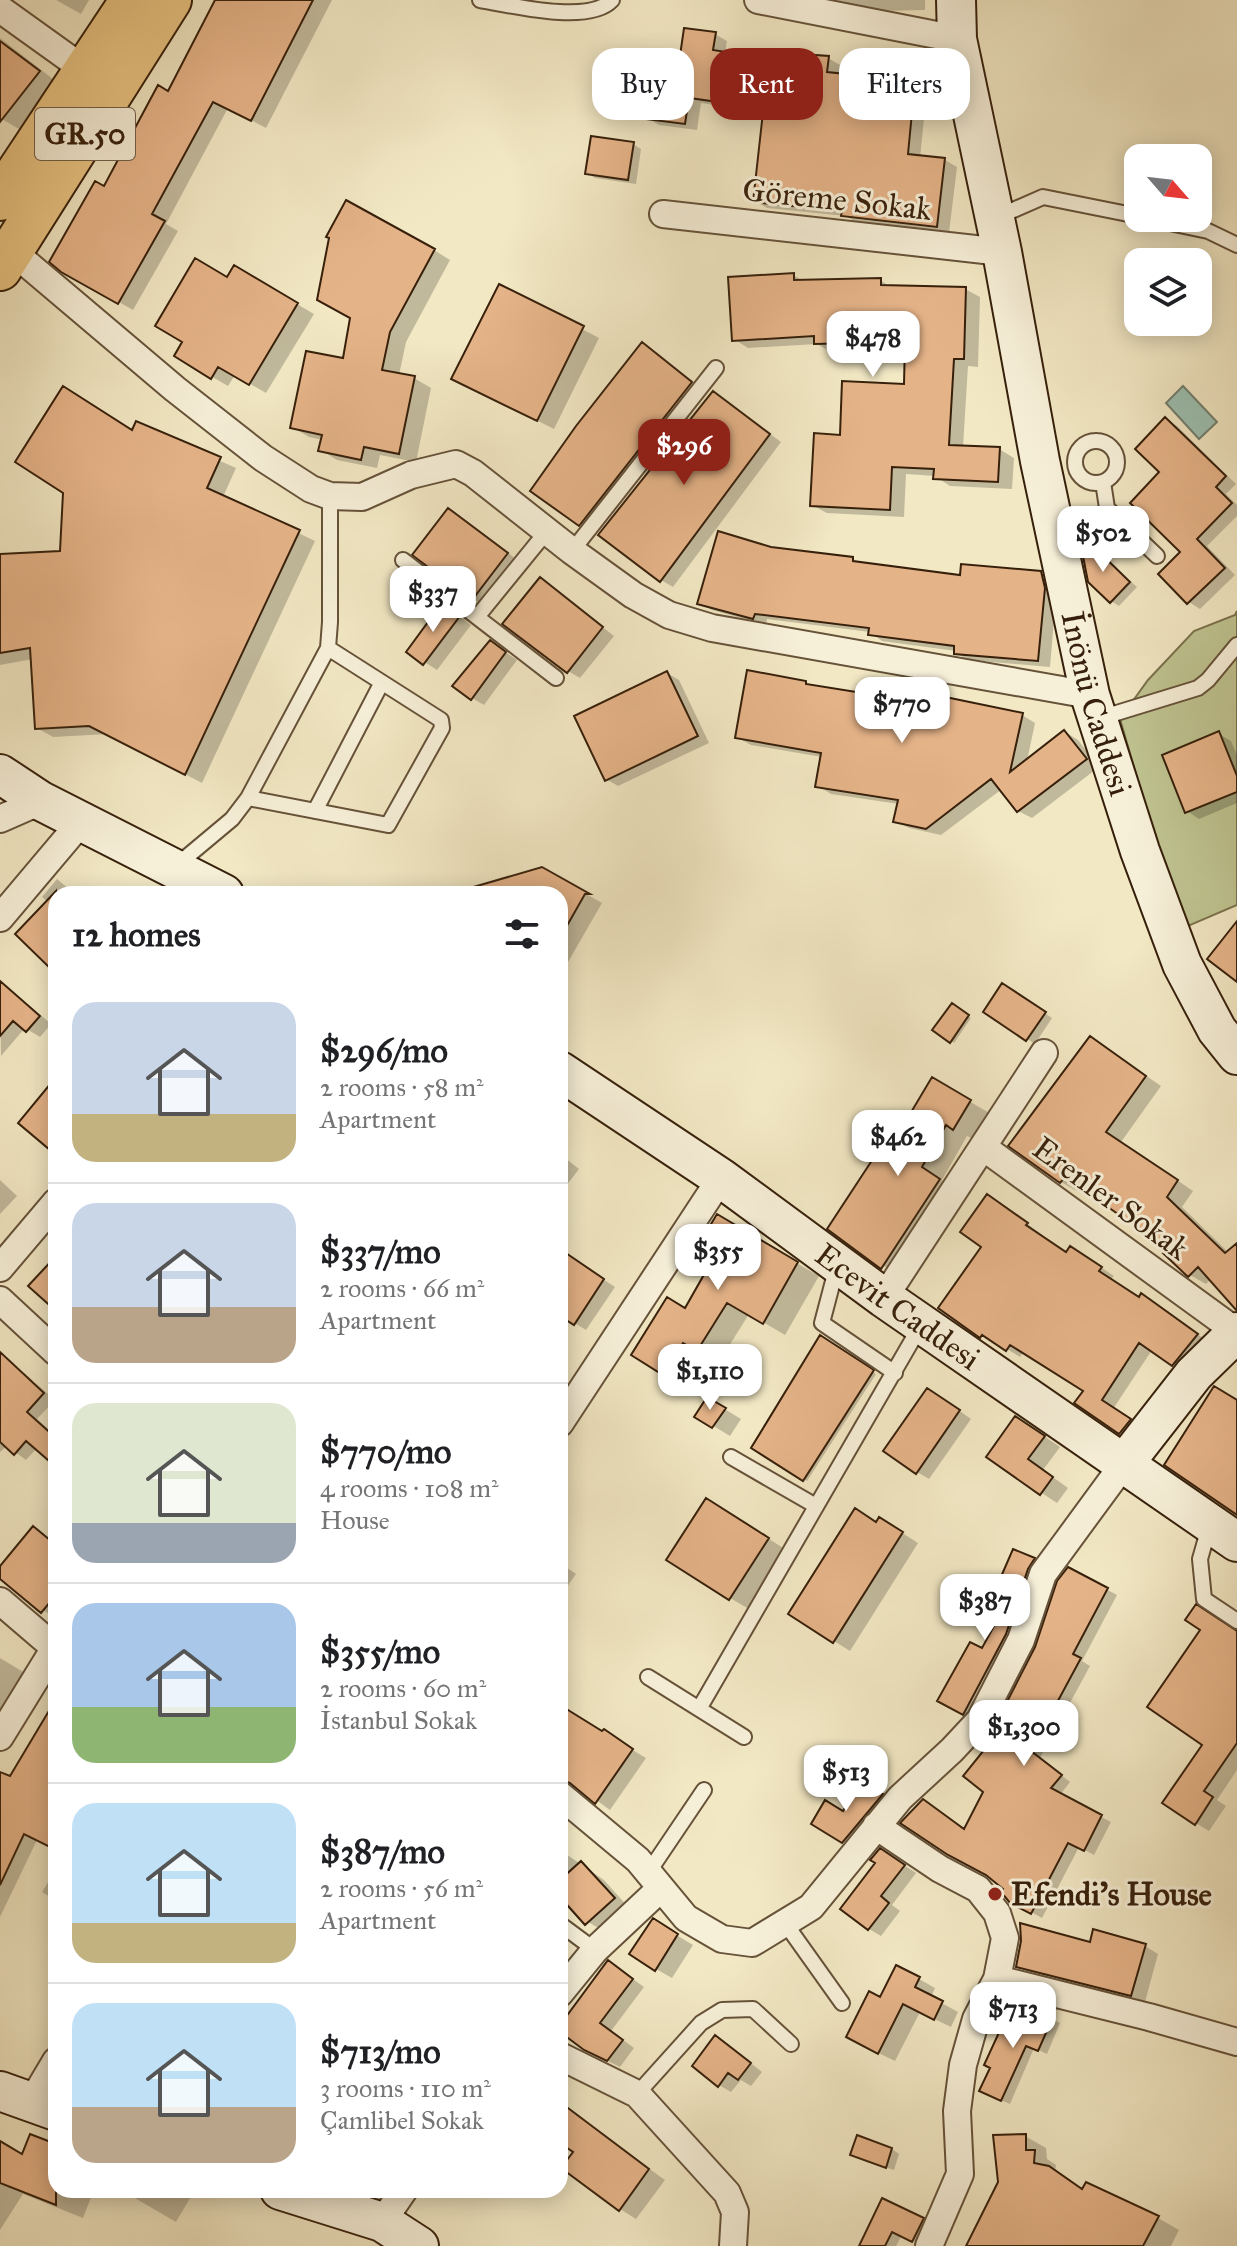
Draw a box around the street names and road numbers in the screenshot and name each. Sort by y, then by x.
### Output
road number: GR.50 [35,108,135,160]
street label: Göreme Sokak [741,170,933,229]
street label: İnönü Caddesi [1053,608,1140,801]
street label: Erenler Sokak [1025,1129,1197,1268]
street label: Ecevit Caddesi [807,1235,988,1379]

